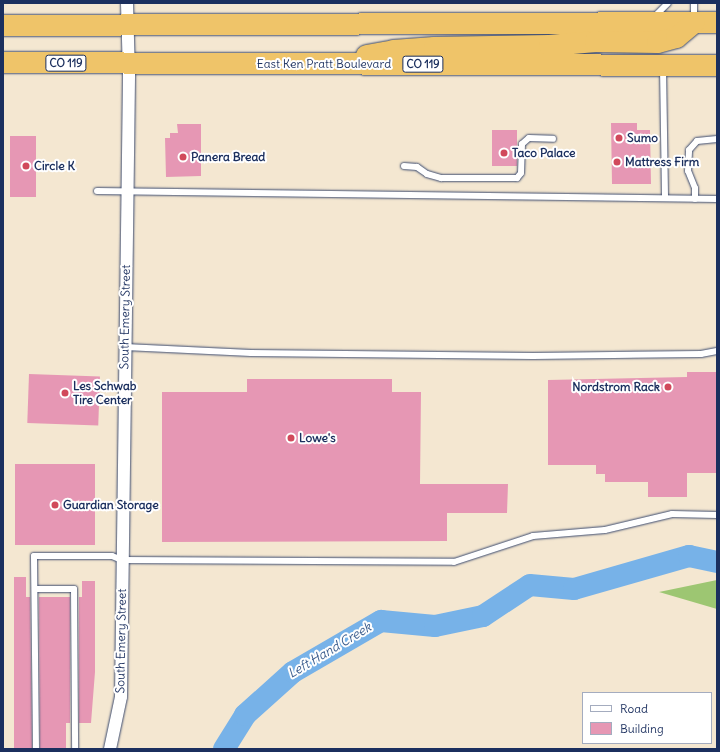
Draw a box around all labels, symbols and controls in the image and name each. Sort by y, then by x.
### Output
road number: CO 119 [45,54,87,72]
road number: CO 119 [402,55,444,73]
street label: East Ken Pratt Boulevard [257,57,391,71]
place label: Sumo [627,131,658,145]
marker: Sumo [614,133,624,143]
place label: Taco Palace [512,146,576,160]
marker: Taco Palace [499,148,509,158]
place label: Panera Bread [191,150,265,164]
marker: Panera Bread [178,152,188,162]
place label: Mattress Firm [625,155,699,169]
marker: Mattress Firm [612,157,622,167]
place label: Circle K [34,159,75,173]
marker: Circle K [21,161,31,171]
street label: South Emery Street [117,264,133,370]
place label: Les Schwab Tire Center [73,379,136,407]
place label: Nordstrom Rack [572,380,660,394]
marker: Nordstrom Rack [663,382,673,392]
marker: Les Schwab Tire Center [60,388,70,398]
place label: Lowe's [299,431,336,445]
marker: Lowe's [286,433,296,443]
place label: Guardian Storage [63,498,159,512]
marker: Guardian Storage [50,500,60,510]
street label: South Emery Street [113,588,129,694]
water label: Left Hand Creek [285,620,375,682]
legend [582,692,712,744]
text: Road [620,701,648,716]
text: Building [620,721,664,736]

